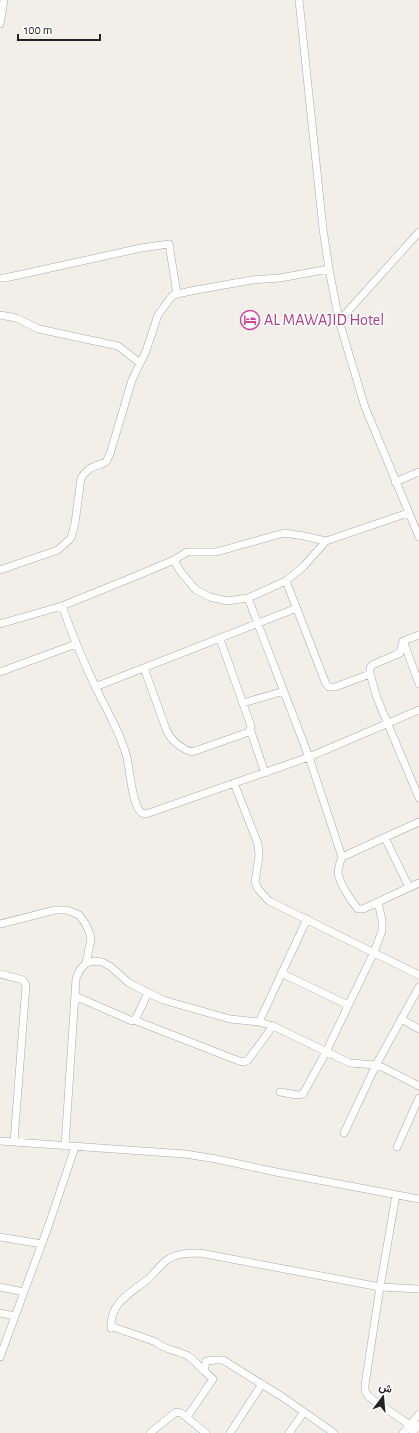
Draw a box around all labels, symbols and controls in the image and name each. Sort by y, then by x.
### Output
scale bar [18,16,100,42]
text: 100 m [24,24,52,36]
hotel icon: AL MAWAJID Hotel [239,309,261,331]
place label: AL MAWAJID Hotel [264,312,384,328]
north arrow [363,1377,403,1417]
text: ش [377,1381,393,1396]

